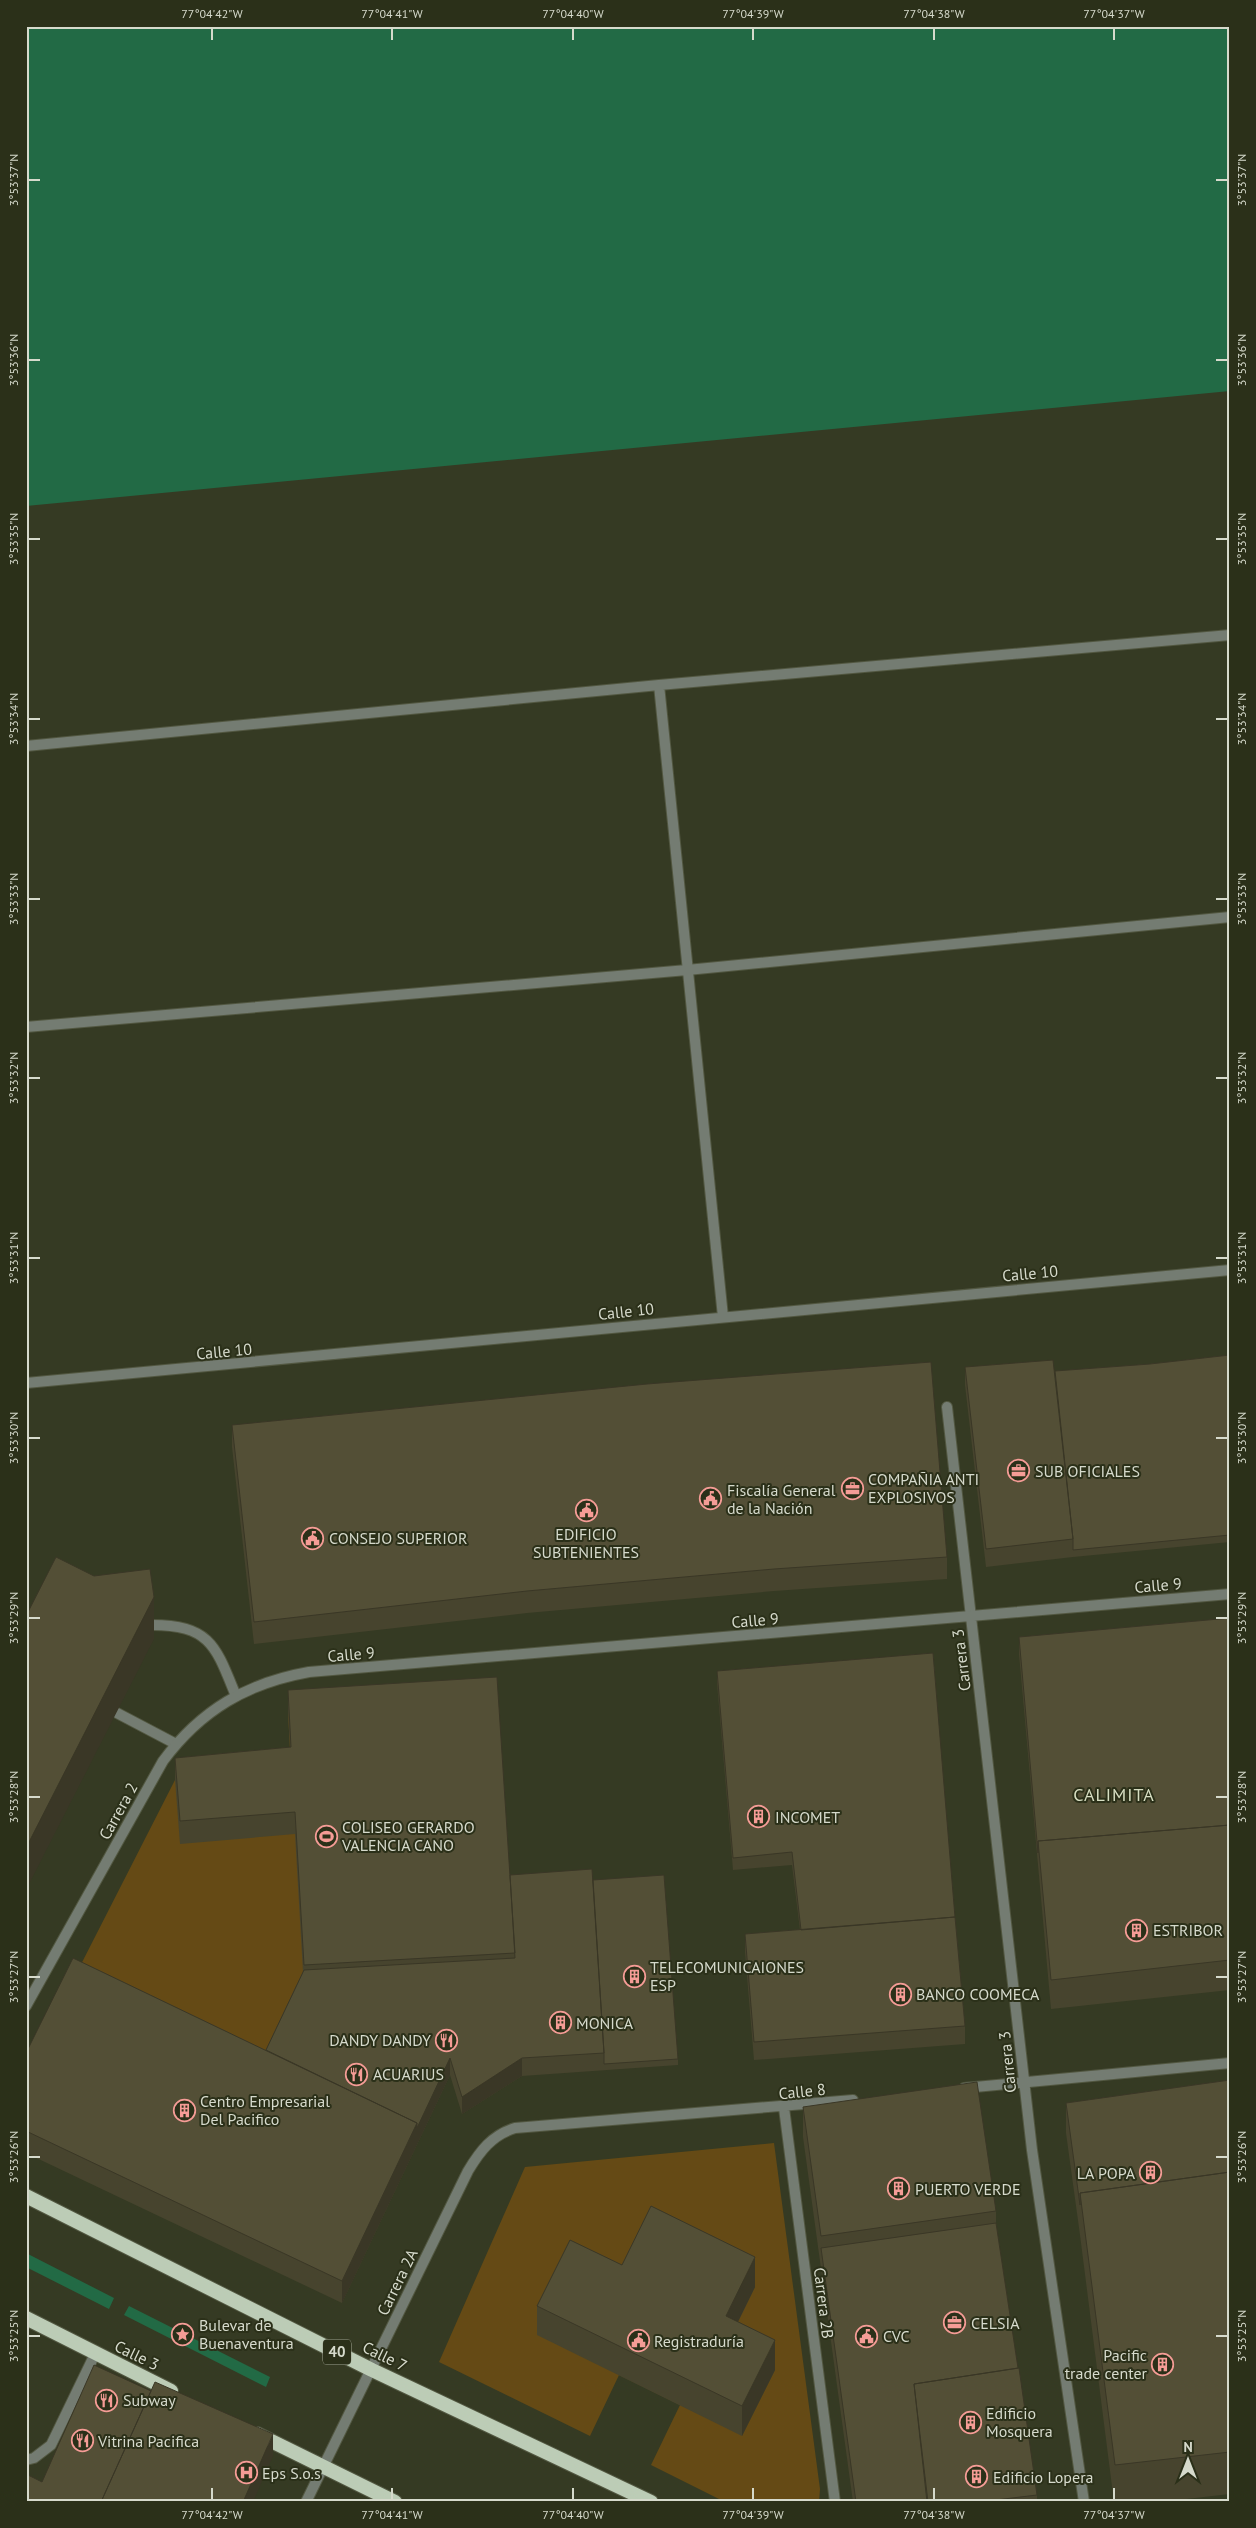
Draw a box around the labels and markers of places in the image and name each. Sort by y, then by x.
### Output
office icon: SUB OFICIALES [1007,1459,1031,1483]
place label: SUB OFICIALES [1035,1461,1140,1481]
place label: COMPAÑIA ANTI EXPLOSIVOS [868,1469,979,1507]
office icon: COMPAÑIA ANTI EXPLOSIVOS [840,1476,864,1500]
place label: Fiscalía General de la Nación [727,1480,836,1518]
public building icon: Fiscalía General de la Nación [699,1487,723,1511]
public building icon: EDIFICIO SUBTENIENTES [574,1498,598,1522]
place label: EDIFICIO SUBTENIENTES [533,1524,639,1562]
public building icon: CONSEJO SUPERIOR [301,1526,325,1550]
place label: CONSEJO SUPERIOR [329,1528,467,1548]
building icon: INCOMET [747,1805,771,1829]
place label: INCOMET [775,1807,840,1827]
place label: COLISEO GERARDO VALENCIA CANO [341,1817,475,1855]
sports icon: COLISEO GERARDO VALENCIA CANO [314,1824,338,1848]
building icon: ESTRIBOR [1125,1918,1149,1942]
place label: ESTRIBOR [1153,1920,1223,1940]
place label: TELECOMUNICAIONES ESP [650,1957,804,1995]
building icon: TELECOMUNICAIONES ESP [622,1964,646,1988]
building icon: BANCO COOMECA [888,1982,912,2006]
place label: BANCO COOMECA [916,1984,1040,2004]
building icon: MONICA [548,2011,572,2035]
place label: MONICA [576,2013,634,2033]
restaurant icon: DANDY DANDY [435,2028,459,2052]
place label: DANDY DANDY [329,2030,431,2050]
restaurant icon: ACUARIUS [345,2062,369,2086]
place label: ACUARIUS [373,2064,444,2084]
place label: Centro Empresarial Del Pacifico [200,2091,330,2129]
building icon: Centro Empresarial Del Pacifico [172,2098,196,2122]
building icon: LA POPA [1139,2161,1163,2185]
place label: LA POPA [1077,2163,1136,2183]
building icon: PUERTO VERDE [887,2177,911,2201]
place label: PUERTO VERDE [915,2179,1021,2199]
office icon: CELSIA [943,2311,967,2335]
place label: CELSIA [971,2313,1020,2333]
place label: Bulevar de Buenaventura [199,2315,294,2353]
place icon: Bulevar de Buenaventura [171,2322,195,2346]
public building icon: CVC [855,2324,879,2348]
place label: CVC [883,2326,910,2346]
public building icon: Registraduría [626,2329,650,2353]
place label: Registraduría [654,2331,744,2351]
place label: Pacific trade center [1065,2345,1148,2383]
building icon: Pacific trade center [1151,2352,1175,2376]
restaurant icon: Subway [95,2388,119,2412]
place label: Subway [123,2390,176,2410]
place label: Edificio Mosquera [986,2403,1053,2441]
building icon: Edificio Mosquera [958,2410,982,2434]
restaurant icon: Vitrina Pacifica [70,2429,94,2453]
place label: Vitrina Pacifica [97,2431,199,2451]
hospital icon: Eps S.o.s [234,2461,258,2485]
place label: Eps S.o.s [262,2463,321,2483]
building icon: Edificio Lopera [965,2465,989,2489]
place label: Edificio Lopera [993,2467,1094,2487]

